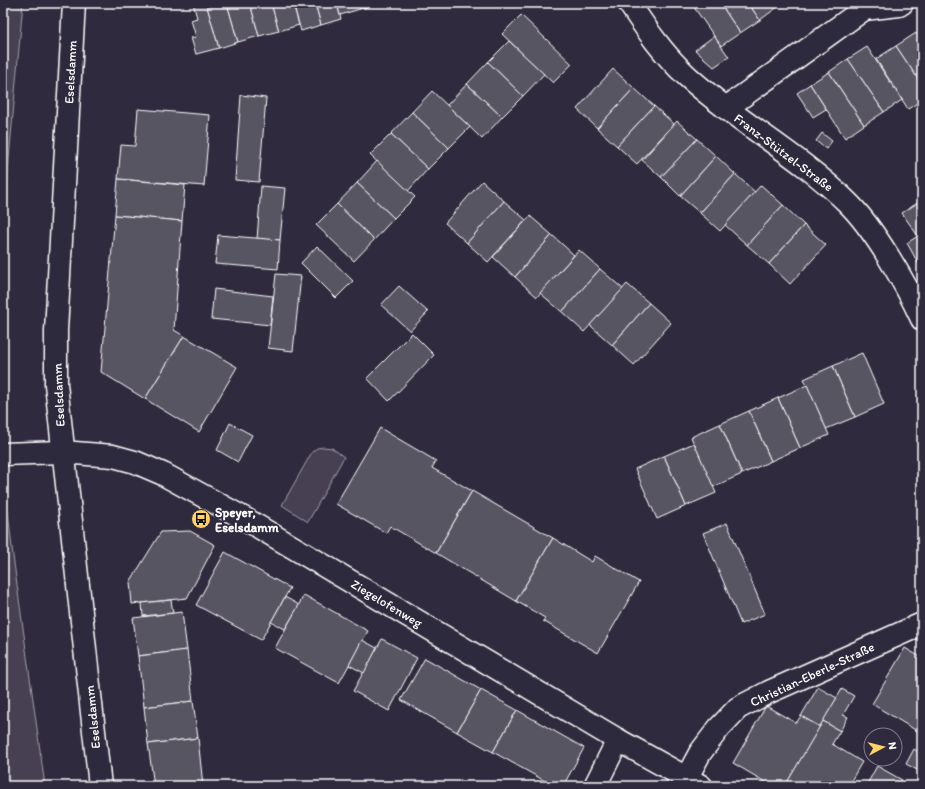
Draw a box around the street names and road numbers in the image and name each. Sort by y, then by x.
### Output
street label: Eselsdamm [61,40,80,104]
street label: Franz-Stützel-Straße [731,110,836,194]
street label: Eselsdamm [49,363,68,427]
street label: Ziegelofenweg [348,576,425,631]
street label: Christian-Eberle-Straße [748,639,877,710]
street label: Eselsdamm [82,684,103,749]

